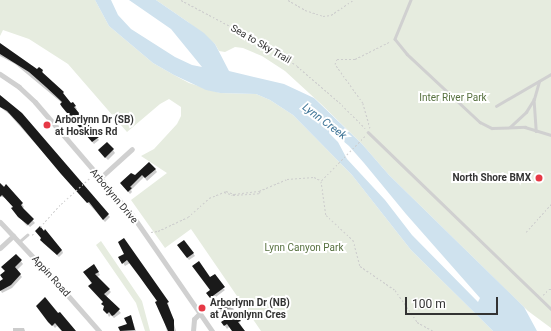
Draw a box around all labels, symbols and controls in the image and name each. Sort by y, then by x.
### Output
street label: Sea to Sky Trail [229,22,293,66]
park label: Inter River Park [419,92,487,104]
water label: Lynn Creek [299,101,349,143]
place label: Arborlynn Dr (SB) at Hoskins Rd [55,113,134,136]
marker: Arborlynn Dr (SB) at Hoskins Rd [42,120,52,130]
street label: Arborlynn Drive [88,166,140,226]
place label: North Shore BMX [452,172,531,184]
marker: North Shore BMX [534,173,544,183]
park label: Lynn Canyon Park [265,242,343,254]
street label: Appin Road [29,253,73,299]
scale bar [407,289,500,315]
place label: Arborlynn Dr (NB) at Avonlynn Cres [210,296,290,320]
text: 100 m [412,297,446,311]
marker: Arborlynn Dr (NB) at Avonlynn Cres [197,303,207,313]

